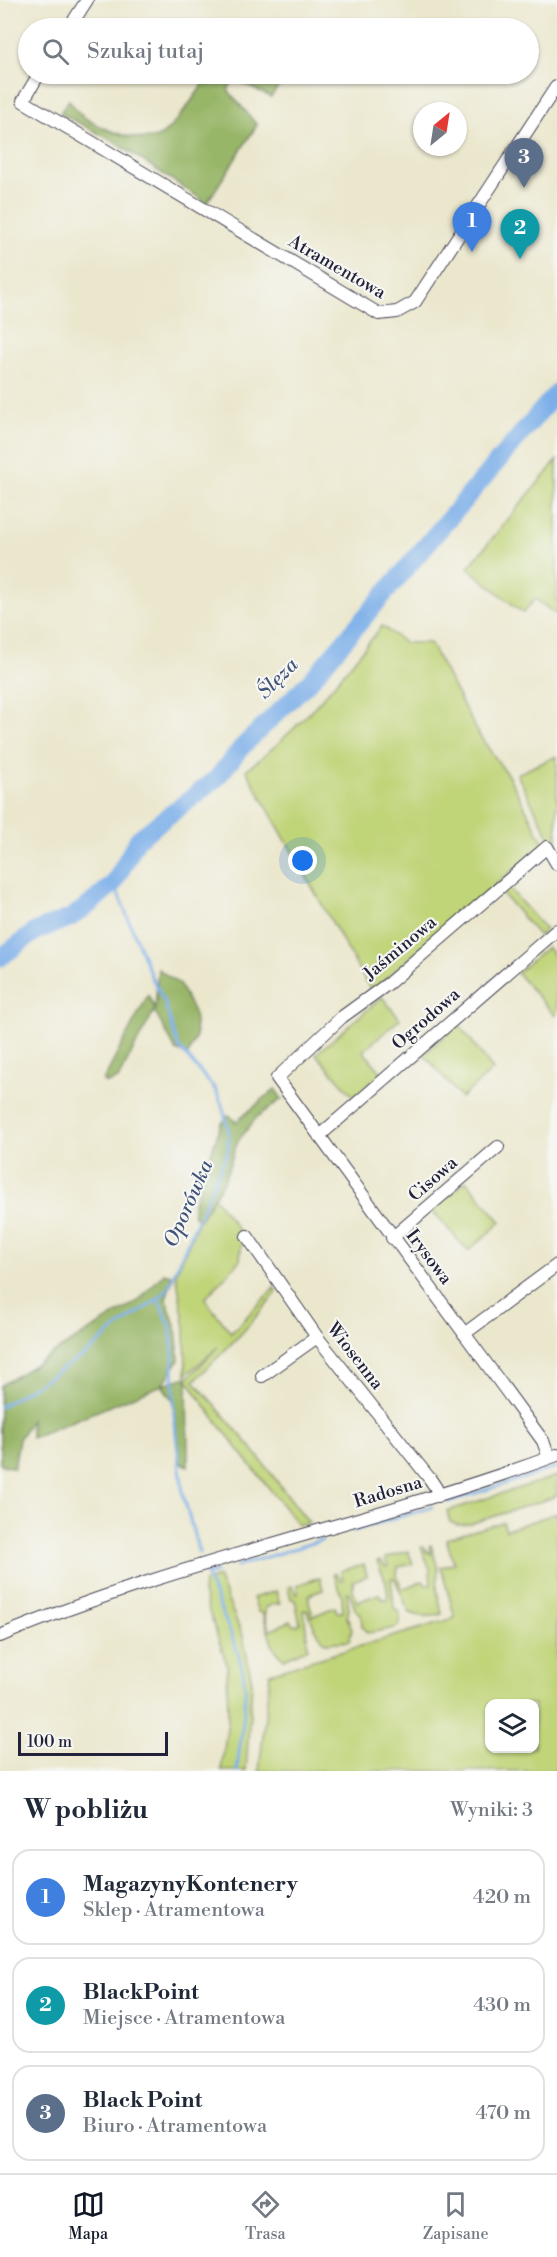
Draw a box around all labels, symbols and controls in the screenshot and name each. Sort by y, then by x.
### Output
search box [18,18,539,84]
icon: search [39,35,72,68]
text: Szukaj tutaj [87,38,204,65]
north arrow [413,102,467,156]
pin: 3 [504,138,544,188]
pin: 1 [452,202,492,252]
pin: 2 [500,210,540,259]
street label: Atramentowa [283,229,391,305]
water label: Ślęza [251,651,304,705]
your location [288,846,317,875]
street label: Jaśminowa [358,910,442,986]
street label: Ogrodowa [387,982,466,1055]
street label: Cisowa [404,1151,463,1207]
water label: Oporówka [159,1156,220,1251]
street label: Irysowa [401,1225,458,1290]
street label: Wiosenna [321,1317,389,1395]
street label: Radosna [351,1471,426,1513]
map controls [485,1699,539,1753]
button: layers [485,1699,539,1753]
scale bar [18,1729,168,1756]
text: 100 m [27,1732,72,1752]
text: W pobliżu [24,1794,148,1826]
text: Wyniki: 3 [450,1798,533,1823]
text: MagazynyKontenery [83,1871,298,1898]
text: 1 [41,1885,50,1910]
text: 420 m [473,1885,531,1910]
text: Sklep · Atramentowa [83,1898,265,1923]
text: BlackPoint [83,1979,199,2006]
text: 2 [39,1993,52,2018]
text: 430 m [473,1993,531,2018]
text: Miejsce · Atramentowa [83,2006,285,2031]
text: Black Point [83,2087,202,2114]
text: 3 [39,2101,52,2126]
text: 470 m [475,2101,531,2126]
text: Biuro · Atramentowa [83,2114,267,2139]
tab: Mapa [69,2188,108,2244]
tab: Trasa [245,2188,286,2244]
tab: Zapisane [423,2188,488,2244]

